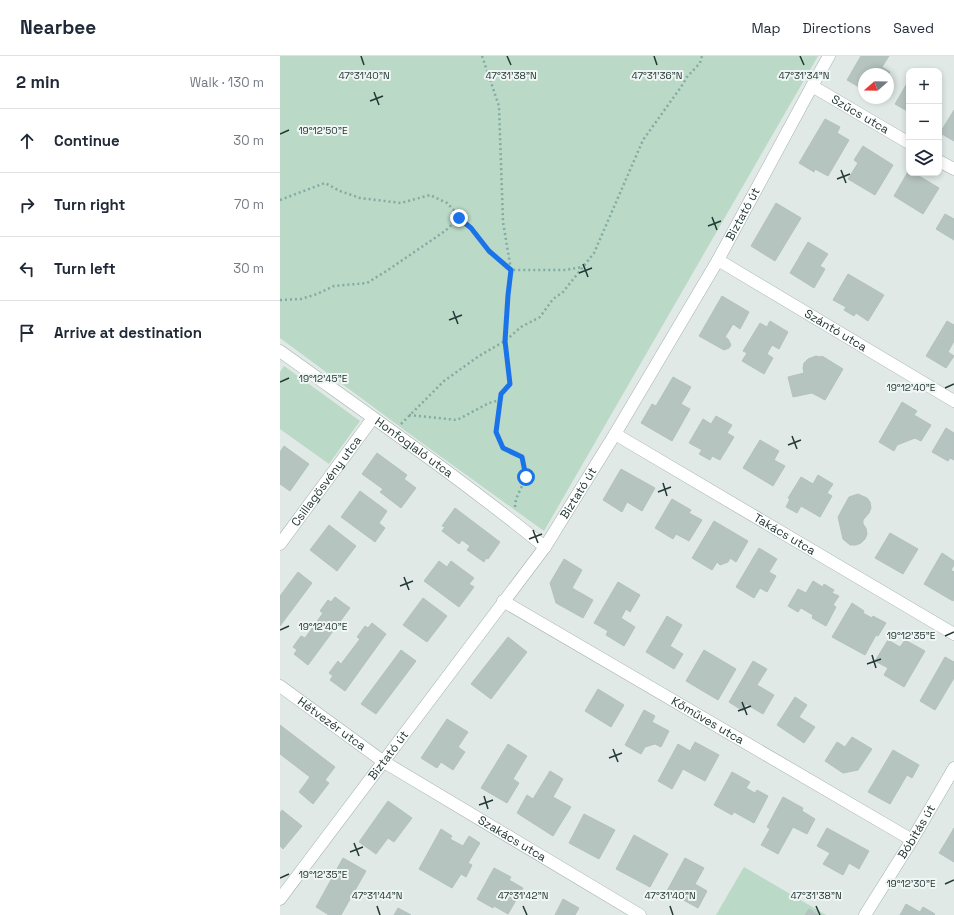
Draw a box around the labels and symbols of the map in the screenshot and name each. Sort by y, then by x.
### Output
north arrow [858,68,894,104]
text: 47°31'40"N [338,69,390,82]
text: 47°31'38"N [485,69,537,82]
text: 47°31'36"N [631,69,683,82]
text: 47°31'34"N [779,69,829,82]
street label: Szűcs utca [828,91,892,138]
text: 19°12'50"E [298,124,348,137]
street label: Biztató út [722,185,764,243]
route end [450,209,468,227]
street label: Szántó utca [801,305,870,355]
text: 19°12'45"E [299,372,348,385]
text: 19°12'40"E [887,381,936,394]
street label: Honfoglaló utca [372,413,456,481]
street label: Csillagösvény utca [288,433,365,530]
street label: Biztató út [556,464,600,522]
route start [517,468,535,486]
street label: Takács utca [751,510,819,559]
text: 19°12'40"E [299,620,348,633]
text: 19°12'35"E [887,629,936,642]
street label: Hétvezér utca [294,693,369,754]
street label: Kőműves utca [668,693,747,748]
street label: Biztató út [364,727,412,783]
street label: Bóbitás út [894,802,939,862]
street label: Szakács utca [475,812,549,865]
text: 19°12'35"E [299,868,348,881]
text: 19°12'30"E [886,877,936,890]
text: 47°31'44"N [352,889,402,902]
text: 47°31'42"N [498,889,548,902]
text: 47°31'40"N [644,889,696,902]
text: 47°31'38"N [790,889,842,902]

